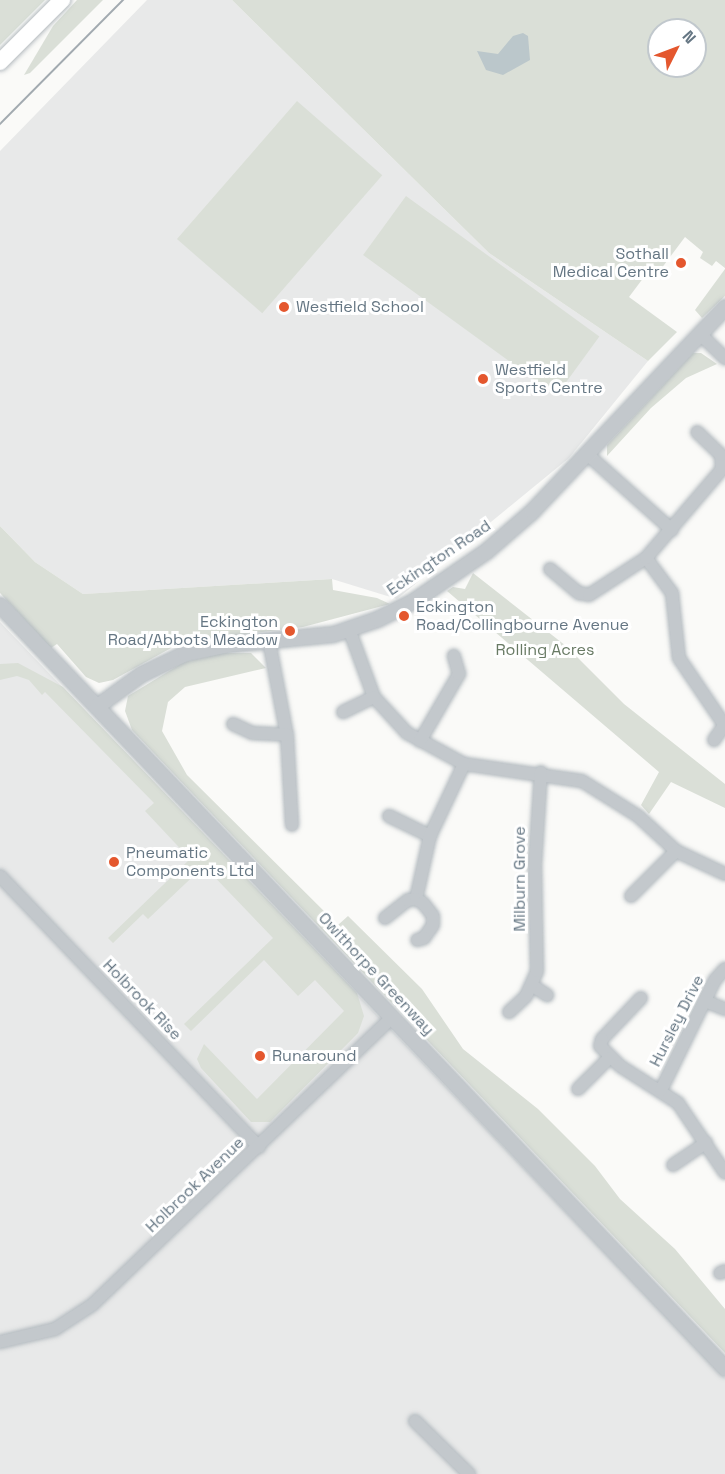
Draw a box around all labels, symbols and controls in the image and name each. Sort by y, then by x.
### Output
north arrow [647,18,707,78]
text: N [678,26,701,48]
place label: Sothall Medical Centre [553,244,669,282]
marker: Sothall Medical Centre [674,256,688,270]
place label: Westfield School [296,297,424,317]
marker: Westfield School [277,300,291,314]
place label: Westfield Sports Centre [495,360,603,398]
marker: Westfield Sports Centre [476,372,490,386]
street label: Eckington Road [383,516,495,600]
place label: Eckington Road/Collingbourne Avenue [416,597,629,635]
marker: Eckington Road/Collingbourne Avenue [397,609,411,623]
place label: Eckington Road/Abbots Meadow [108,612,278,650]
marker: Eckington Road/Abbots Meadow [283,624,297,638]
park label: Rolling Acres [495,640,595,660]
street label: Milburn Grove [510,826,530,932]
place label: Pneumatic Components Ltd [126,843,254,881]
marker: Pneumatic Components Ltd [107,855,121,869]
street label: Owlthorpe Greenway [314,909,438,1039]
street label: Holbrook Rise [99,956,185,1044]
street label: Hursley Drive [646,972,708,1070]
place label: Runaround [272,1046,356,1066]
marker: Runaround [253,1049,267,1063]
street label: Holbrook Avenue [142,1133,248,1237]

